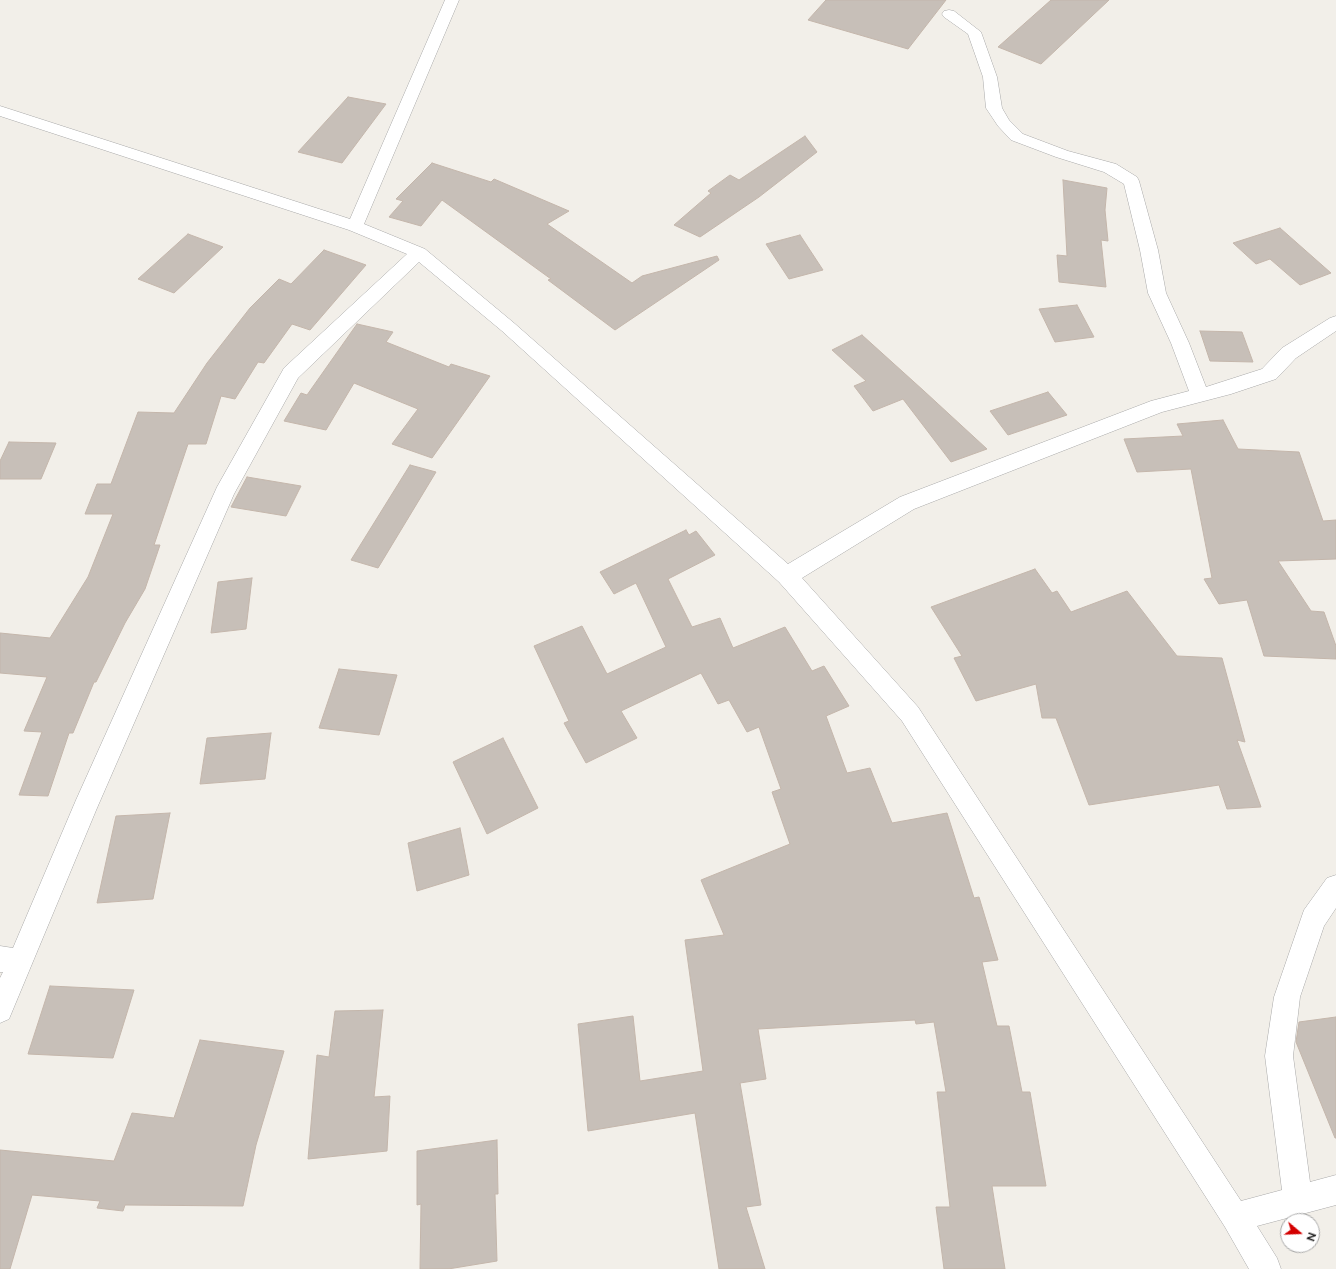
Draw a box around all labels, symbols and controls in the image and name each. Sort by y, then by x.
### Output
north arrow [1280,1213,1320,1253]
text: N [1303,1231,1318,1243]

